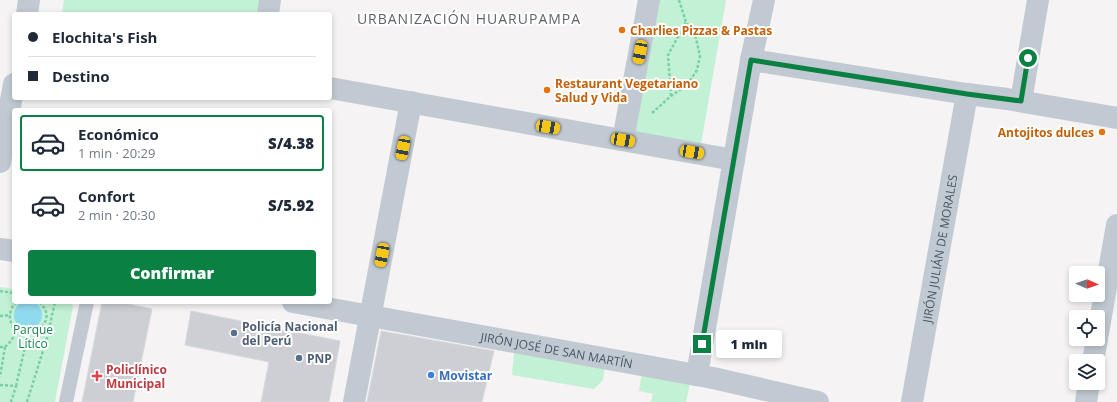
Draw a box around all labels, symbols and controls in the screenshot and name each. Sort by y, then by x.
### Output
district label: URBANIZACIÓN HUARUPAMPA [357,9,581,28]
place label: Charlies Pizzas & Pastas [630,22,772,39]
marker: Charlies Pizzas & Pastas [617,25,627,35]
text: Elochita's Fish [52,27,157,47]
car [632,39,648,65]
route start [1019,49,1037,67]
text: Destino [52,66,110,86]
place label: Restaurant Vegetariano Salud y Vida [555,75,698,106]
marker: Restaurant Vegetariano Salud y Vida [542,85,552,95]
car [535,119,561,135]
text: Económico [78,124,159,144]
place label: Antojitos dulces [998,124,1094,141]
icon: car [30,125,66,161]
marker: Antojitos dulces [1097,127,1107,137]
car [610,132,636,148]
text: S/4.38 [268,133,314,153]
car [395,135,411,161]
text: 1 min · 20:29 [78,144,155,162]
car [679,144,705,160]
street label: JIRÓN JULIÁN DE MORALES [918,173,961,325]
text: Confort [78,186,135,206]
icon: car [30,187,66,223]
text: S/5.92 [268,195,314,215]
text: 2 min · 20:30 [78,206,155,224]
car [374,242,390,268]
button: Confirmar [28,250,316,296]
north arrow [1069,266,1105,302]
map controls [1069,266,1105,390]
button: locate [1069,310,1105,346]
place label: Policía Nacional del Perú [242,318,338,349]
park label: Parque Lítico [13,321,53,352]
street label: JIRÓN JOSÉ DE SAN MARTÍN [478,327,634,372]
marker: Policía Nacional del Perú [229,328,239,338]
callout: 1 min [716,330,782,358]
route end [693,335,711,353]
text: 1 min [731,335,767,353]
place label: PNP [307,350,332,367]
marker: PNP [294,353,304,363]
button: layers [1069,354,1105,390]
place label: Policlínico Municipal [106,361,167,392]
place label: Movistar [439,367,493,384]
marker: Policlínico Municipal [91,370,103,382]
marker: Movistar [426,370,436,380]

